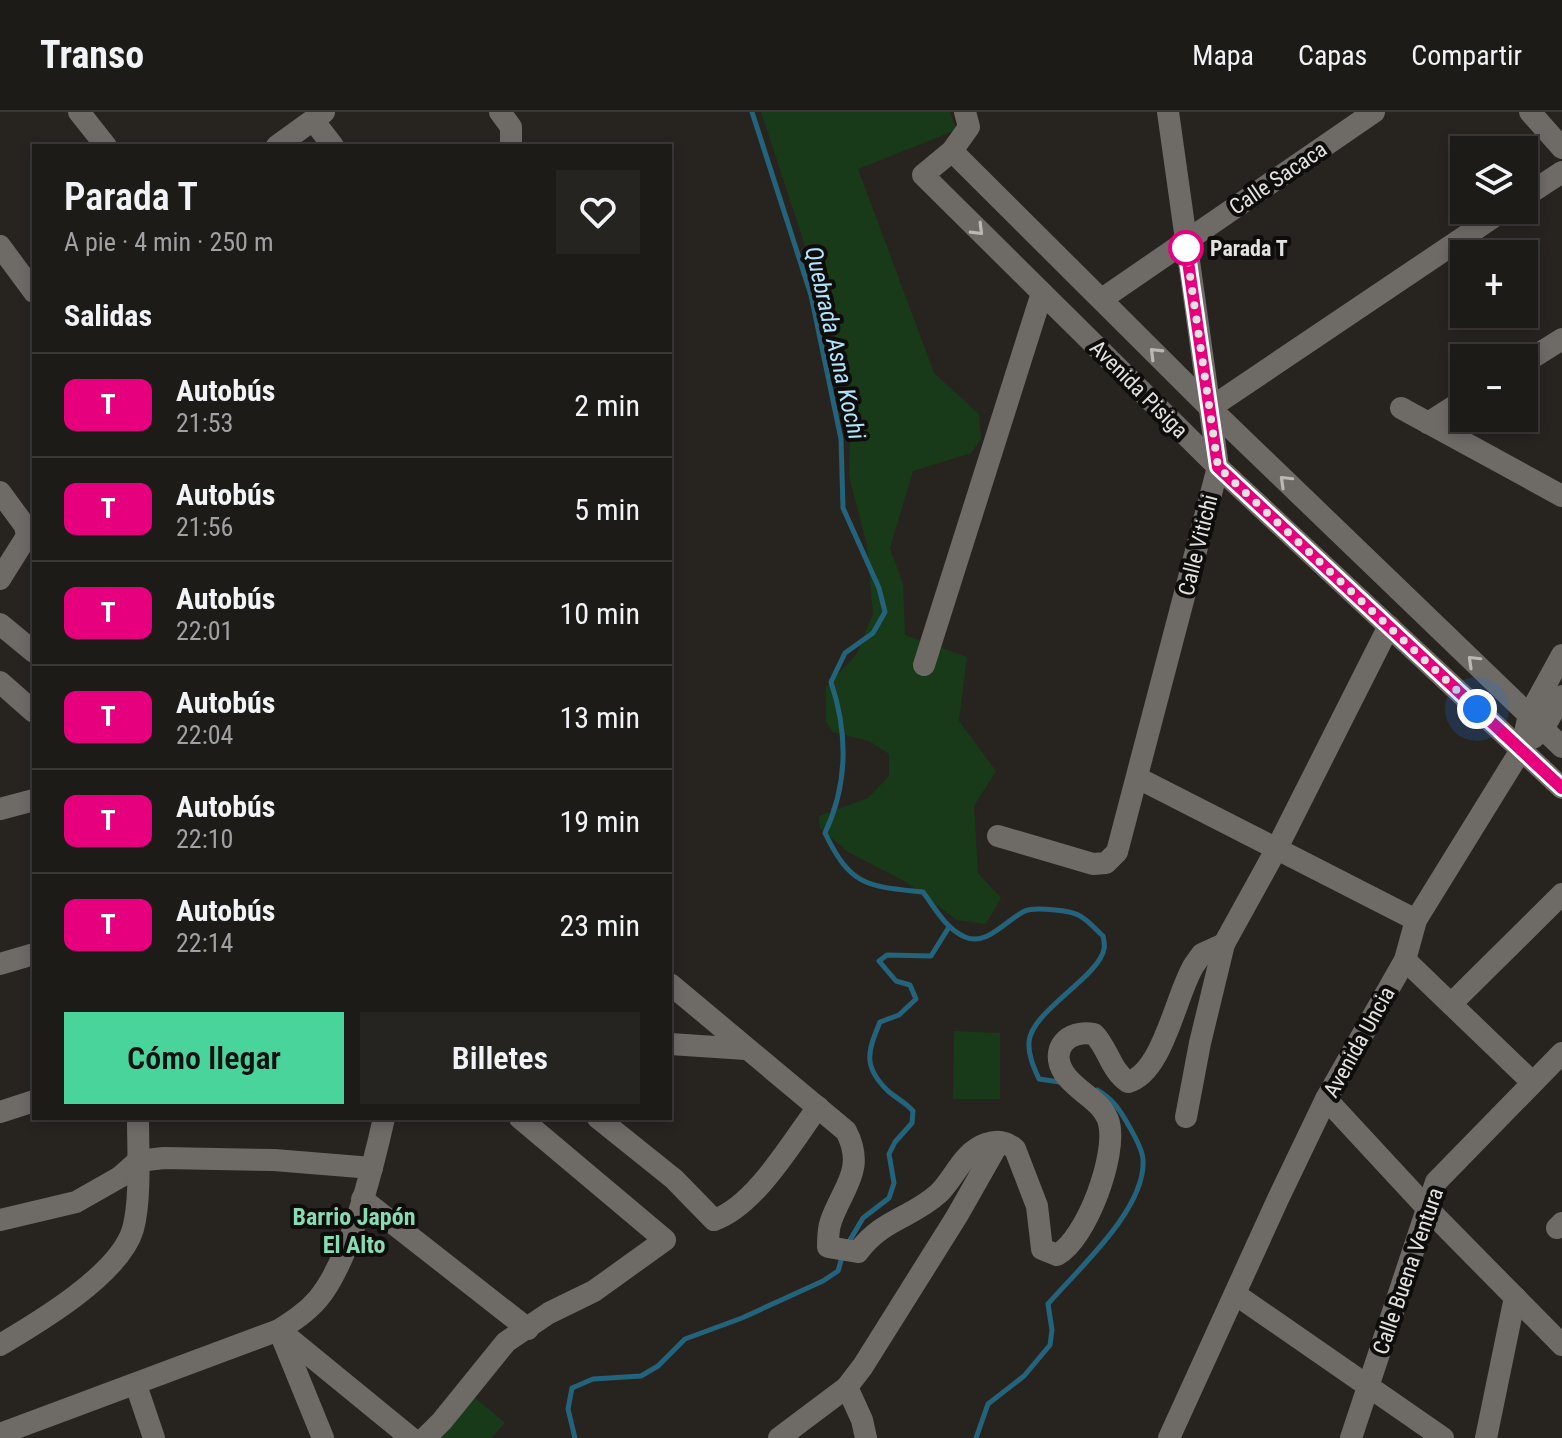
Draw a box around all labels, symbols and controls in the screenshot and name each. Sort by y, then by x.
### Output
text: Transo [40,33,144,77]
text: Mapa [1192,39,1254,72]
text: Capas [1298,39,1367,72]
text: Compartir [1411,39,1522,72]
street label: Calle Sacaca [1225,136,1331,220]
map controls [1450,136,1538,432]
button: layers [1450,136,1538,224]
button: heart [556,170,640,254]
text: Parada T [64,175,198,219]
one-way arrow [969,221,983,235]
text: A pie · 4 min · 250 m [64,227,273,257]
marker: Parada T [1169,231,1203,265]
place label: Parada T [1210,236,1288,261]
button: + [1450,240,1538,328]
water label: Quebrada Asna Kochi [799,244,871,443]
text: Salidas [64,298,152,333]
street label: Avenida Pisiga [1085,335,1193,443]
button: − [1450,344,1538,432]
one-way arrow [1150,348,1164,362]
text: Autobús [176,373,275,408]
text: T [100,388,116,421]
text: 2 min [574,388,640,423]
text: 21:53 [176,408,233,438]
one-way arrow [1280,476,1294,490]
text: Autobús [176,477,275,512]
text: T [100,492,116,525]
text: 5 min [574,492,640,527]
street label: Calle Vitichi [1173,492,1223,598]
text: 21:56 [176,512,233,542]
text: Autobús [176,581,275,616]
text: T [100,596,116,629]
text: 10 min [559,596,640,631]
text: 22:01 [176,616,233,646]
one-way arrow [1468,656,1482,670]
text: Autobús [176,685,275,720]
your location [1457,689,1497,729]
text: T [100,700,116,733]
text: 13 min [559,700,640,735]
text: 22:04 [176,720,233,750]
text: Autobús [176,789,275,824]
text: T [100,804,116,837]
text: 19 min [559,804,640,839]
text: 22:10 [176,824,233,854]
text: Autobús [176,893,275,928]
text: T [100,908,116,941]
text: 23 min [559,908,640,943]
text: 22:14 [176,928,233,958]
street label: Avenida Uncia [1318,982,1400,1102]
button: Cómo llegar [64,1012,344,1104]
button: Billetes [360,1012,640,1104]
street label: Calle Buena Ventura [1368,1184,1448,1358]
district label: Barrio Japón El Alto [293,1203,415,1259]

